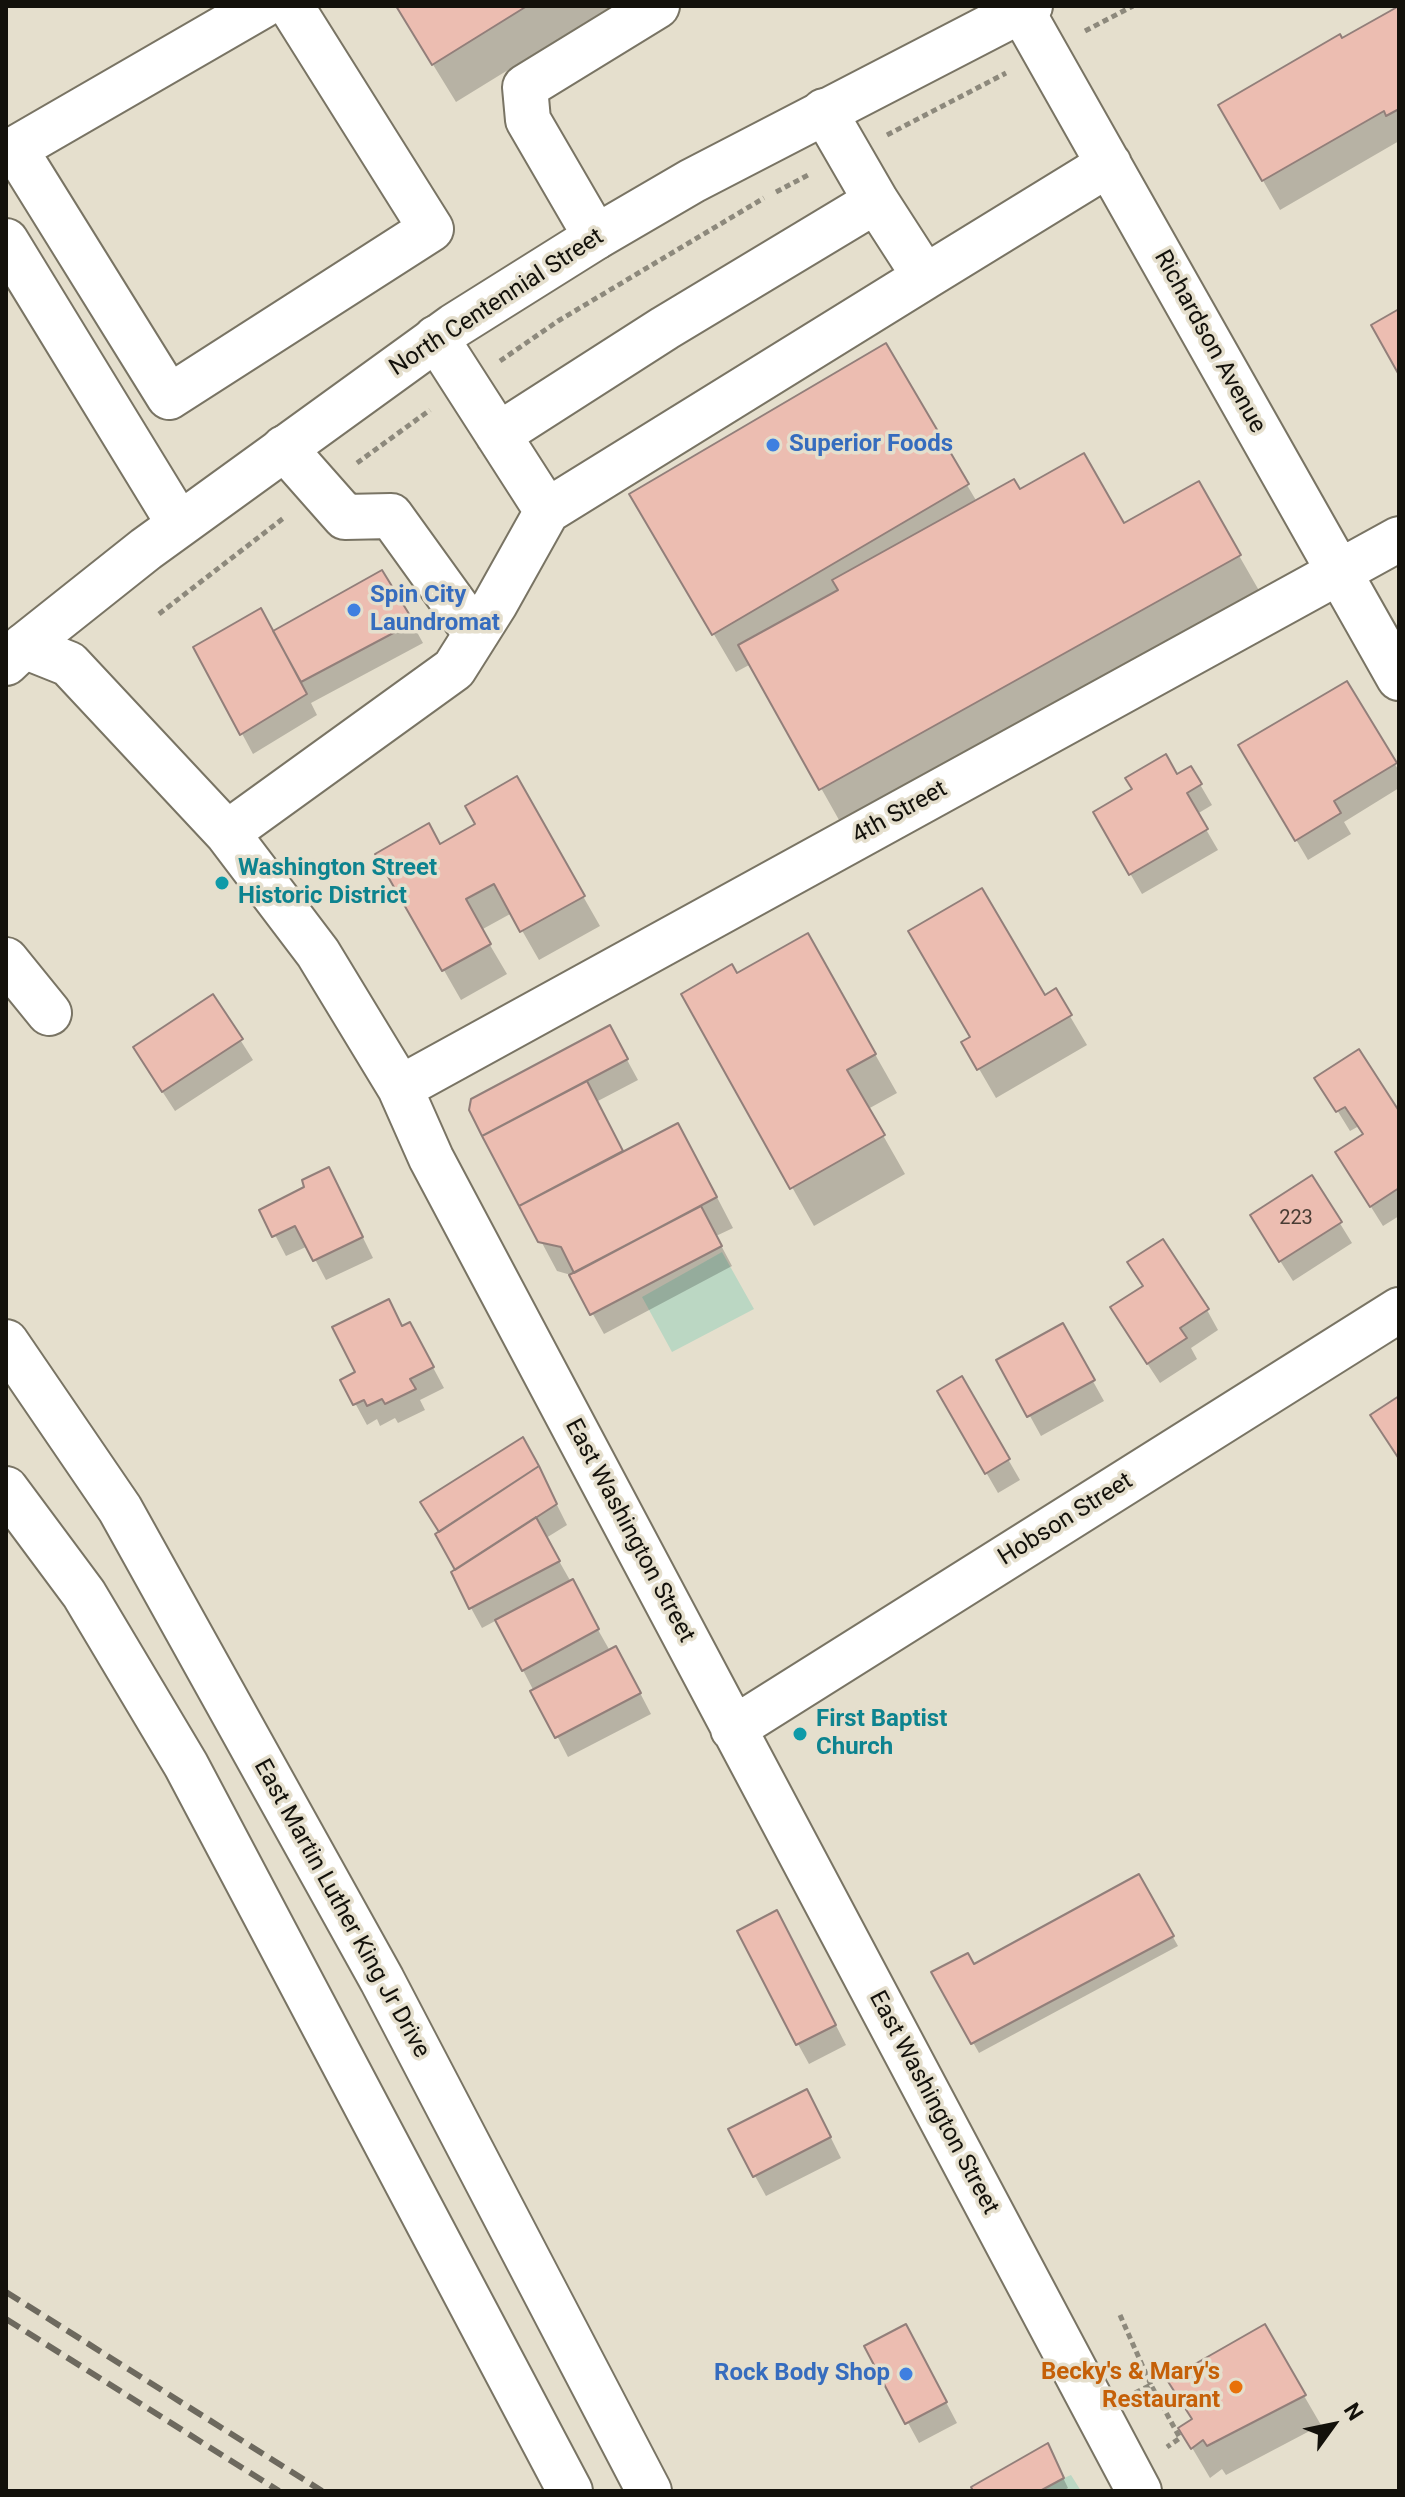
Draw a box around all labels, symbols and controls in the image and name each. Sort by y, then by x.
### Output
street label: North Centennial Street [385,223,609,383]
street label: Richardson Avenue [1147,246,1271,438]
place label: Superior Foods [789,431,953,459]
marker: Superior Foods [764,436,782,454]
place label: Spin City Laundromat [370,582,500,638]
marker: Spin City Laundromat [345,601,363,619]
street label: 4th Street [848,775,952,851]
place label: Washington Street Historic District [238,855,437,911]
marker: Washington Street Historic District [213,874,231,892]
house number: 223 [1279,1207,1313,1231]
street label: East Washington Street [558,1414,700,1648]
street label: Hobson Street [994,1467,1138,1573]
place label: First Baptist Church [816,1706,947,1762]
marker: First Baptist Church [791,1725,809,1743]
street label: East Martin Luther King Jr Drive [247,1755,435,2063]
street label: East Washington Street [862,1986,1004,2220]
place label: Becky's & Mary's Restaurant [1041,2359,1220,2415]
place label: Rock Body Shop [714,2360,890,2388]
marker: Rock Body Shop [897,2365,915,2383]
marker: Becky's & Mary's Restaurant [1227,2378,1245,2396]
north arrow [1293,2385,1373,2465]
text: N [1339,2398,1368,2425]

